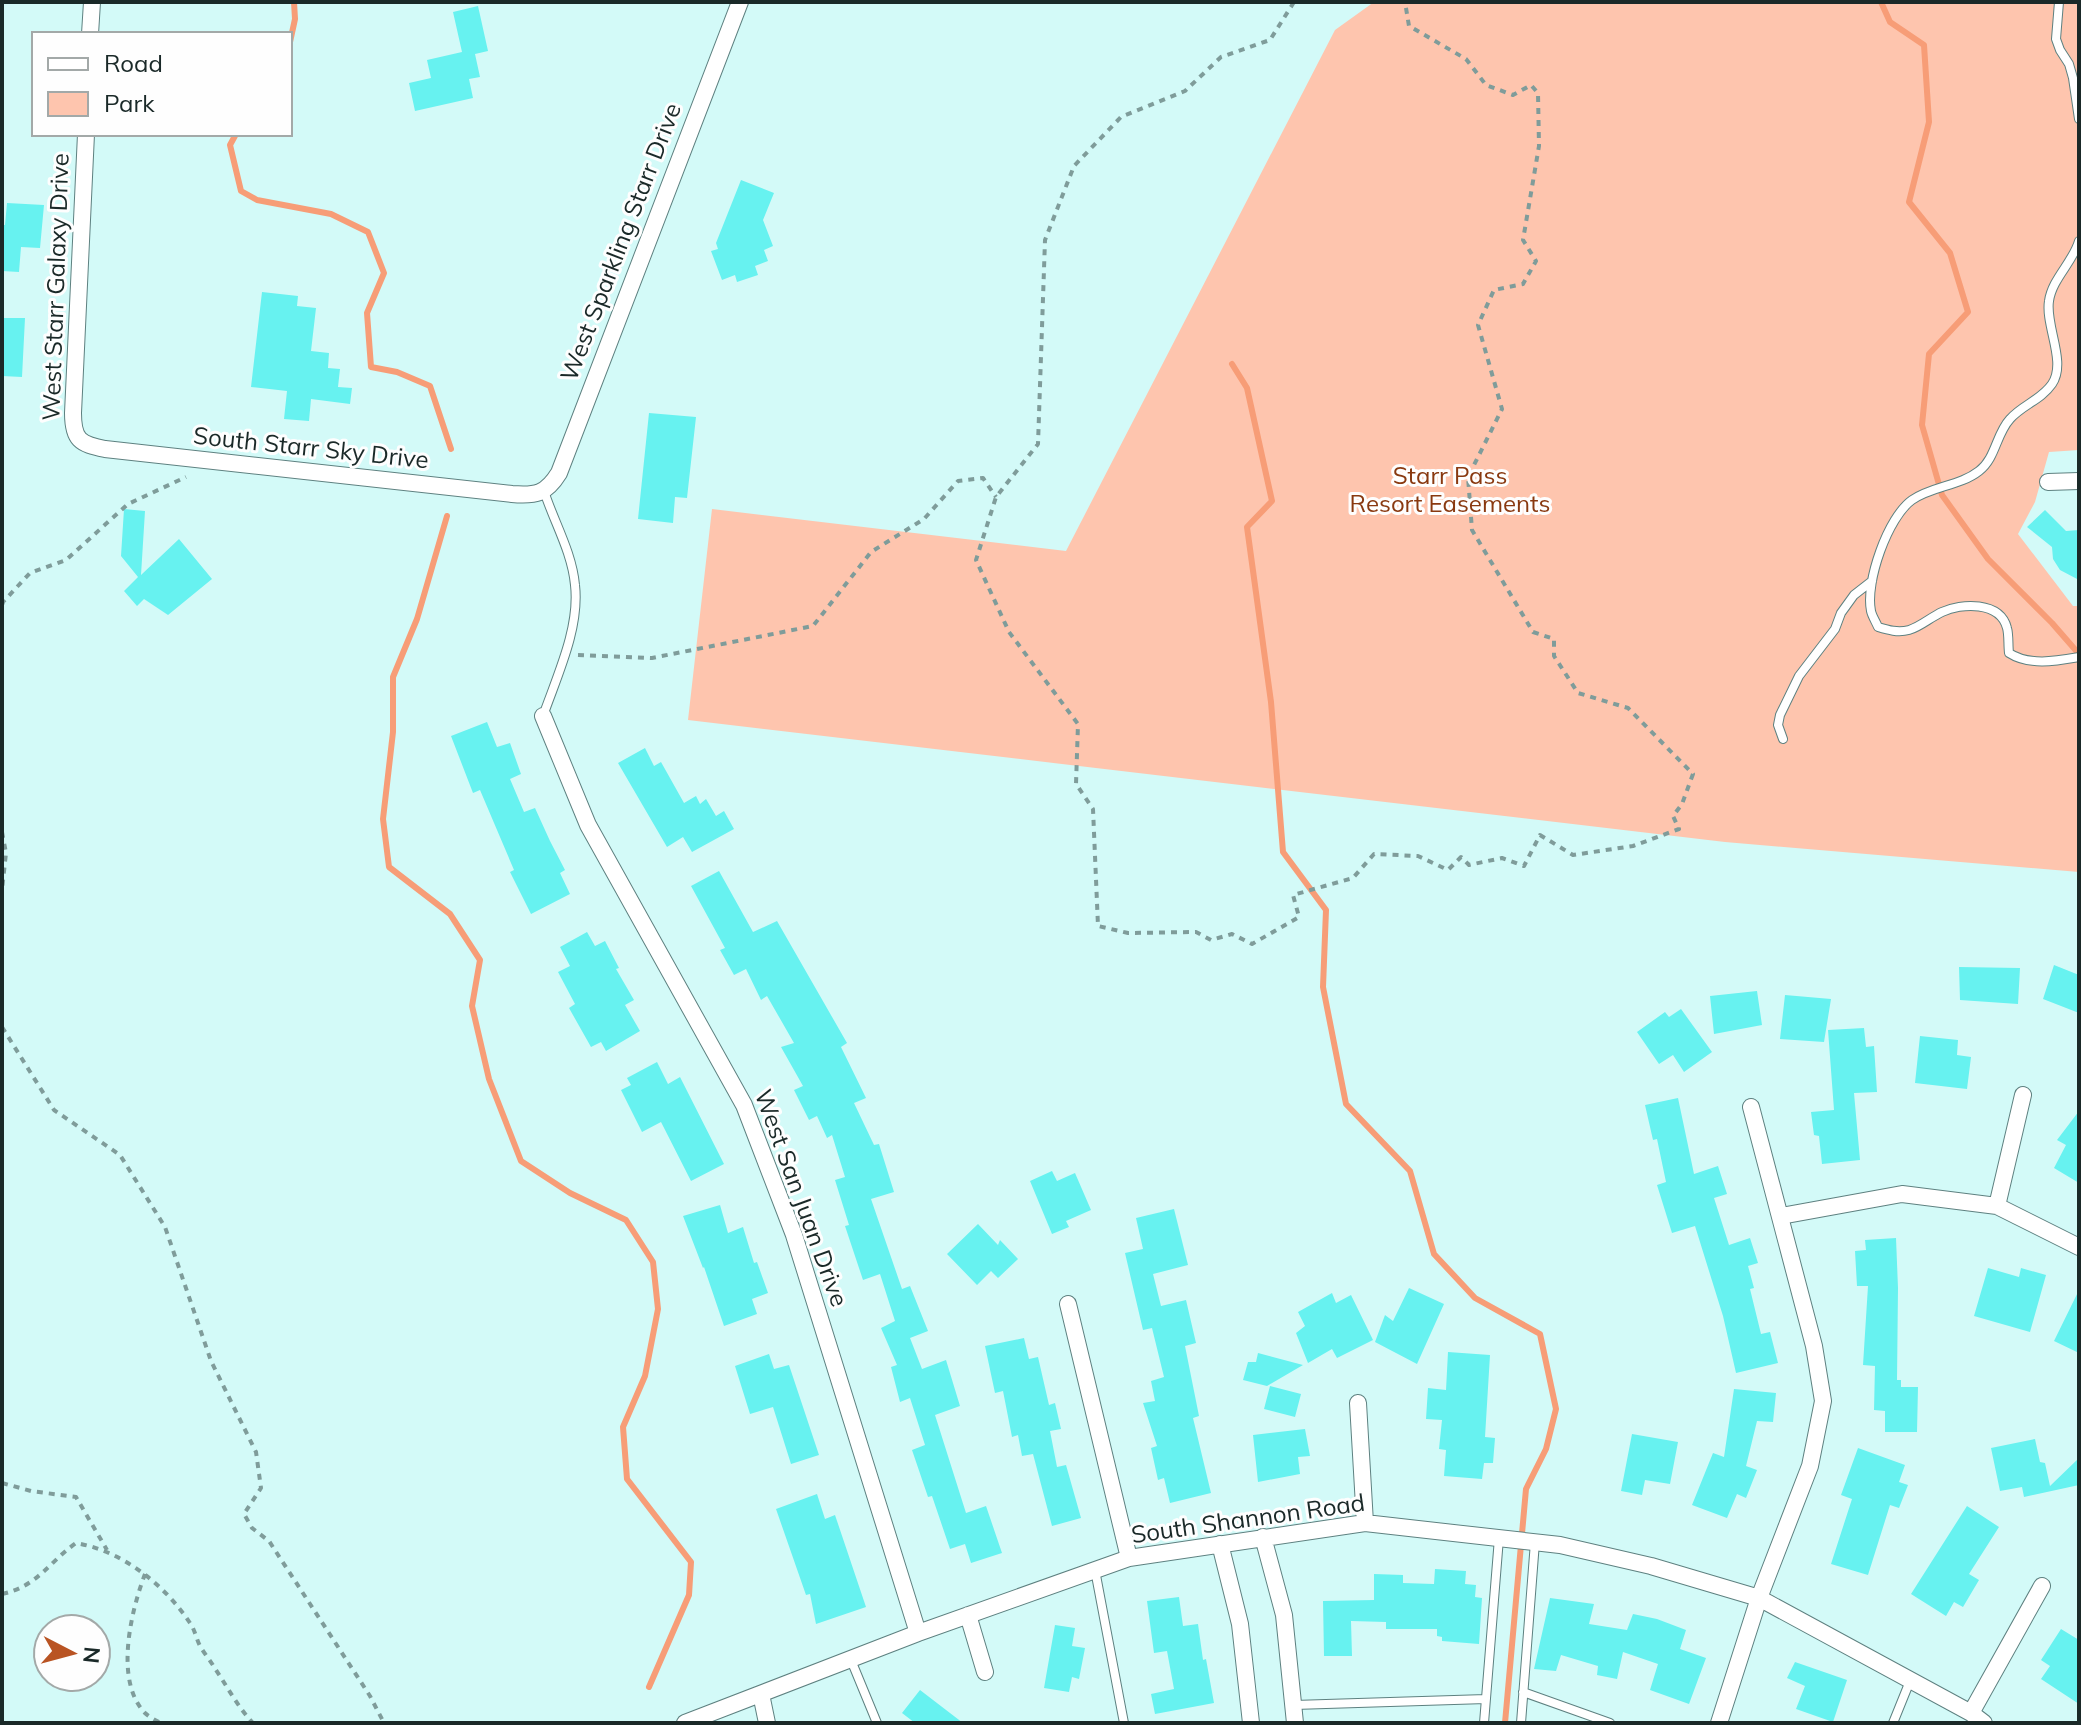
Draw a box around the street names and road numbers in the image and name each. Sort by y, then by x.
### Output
street label: West Sparkling Starr Drive [553,98,687,385]
street label: West Starr Galaxy Drive [35,153,75,421]
street label: South Starr Sky Drive [192,420,430,474]
street label: West San Juan Drive [749,1085,855,1310]
street label: South Shannon Road [1129,1487,1367,1549]

